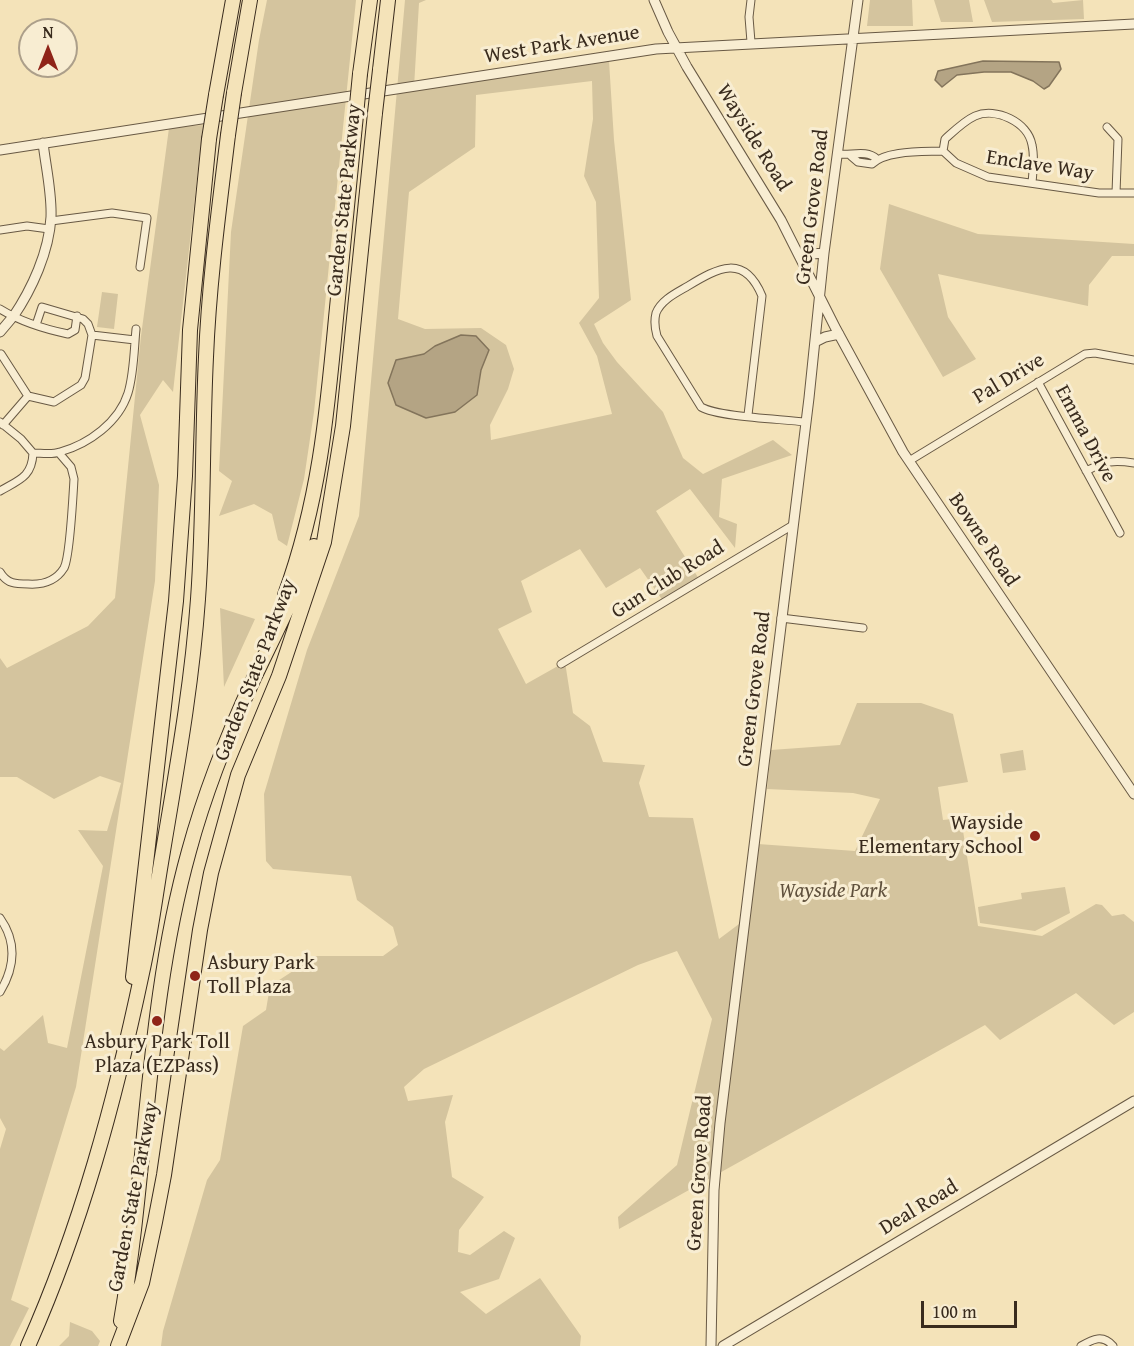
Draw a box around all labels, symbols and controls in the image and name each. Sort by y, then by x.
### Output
north arrow [18,18,78,78]
text: N [43,20,53,44]
street label: West Park Avenue [483,20,641,70]
street label: Wayside Road [710,80,796,196]
street label: Garden State Parkway [322,103,368,297]
street label: Green Grove Road [791,128,835,286]
street label: Enclave Way [984,145,1096,187]
street label: Pal Drive [969,348,1049,410]
street label: Emma Drive [1049,381,1121,487]
street label: Bowne Road [943,488,1023,592]
street label: Gun Club Road [607,535,729,625]
street label: Garden State Parkway [210,575,302,765]
street label: Green Grove Road [733,610,777,768]
place label: Wayside Elementary School [858,811,1023,861]
marker: Wayside Elementary School [1028,829,1042,843]
park label: Wayside Park [779,879,887,905]
place label: Asbury Park Toll Plaza [207,951,315,1001]
marker: Asbury Park Toll Plaza [188,969,202,983]
marker: Asbury Park Toll Plaza (EZPass) [150,1014,164,1028]
place label: Asbury Park Toll Plaza (EZPass) [84,1030,230,1080]
street label: Green Grove Road [682,1094,718,1252]
street label: Garden State Parkway [103,1100,165,1294]
street label: Deal Road [875,1175,963,1241]
scale bar [924,1289,1020,1327]
text: 100 m [932,1298,977,1325]

